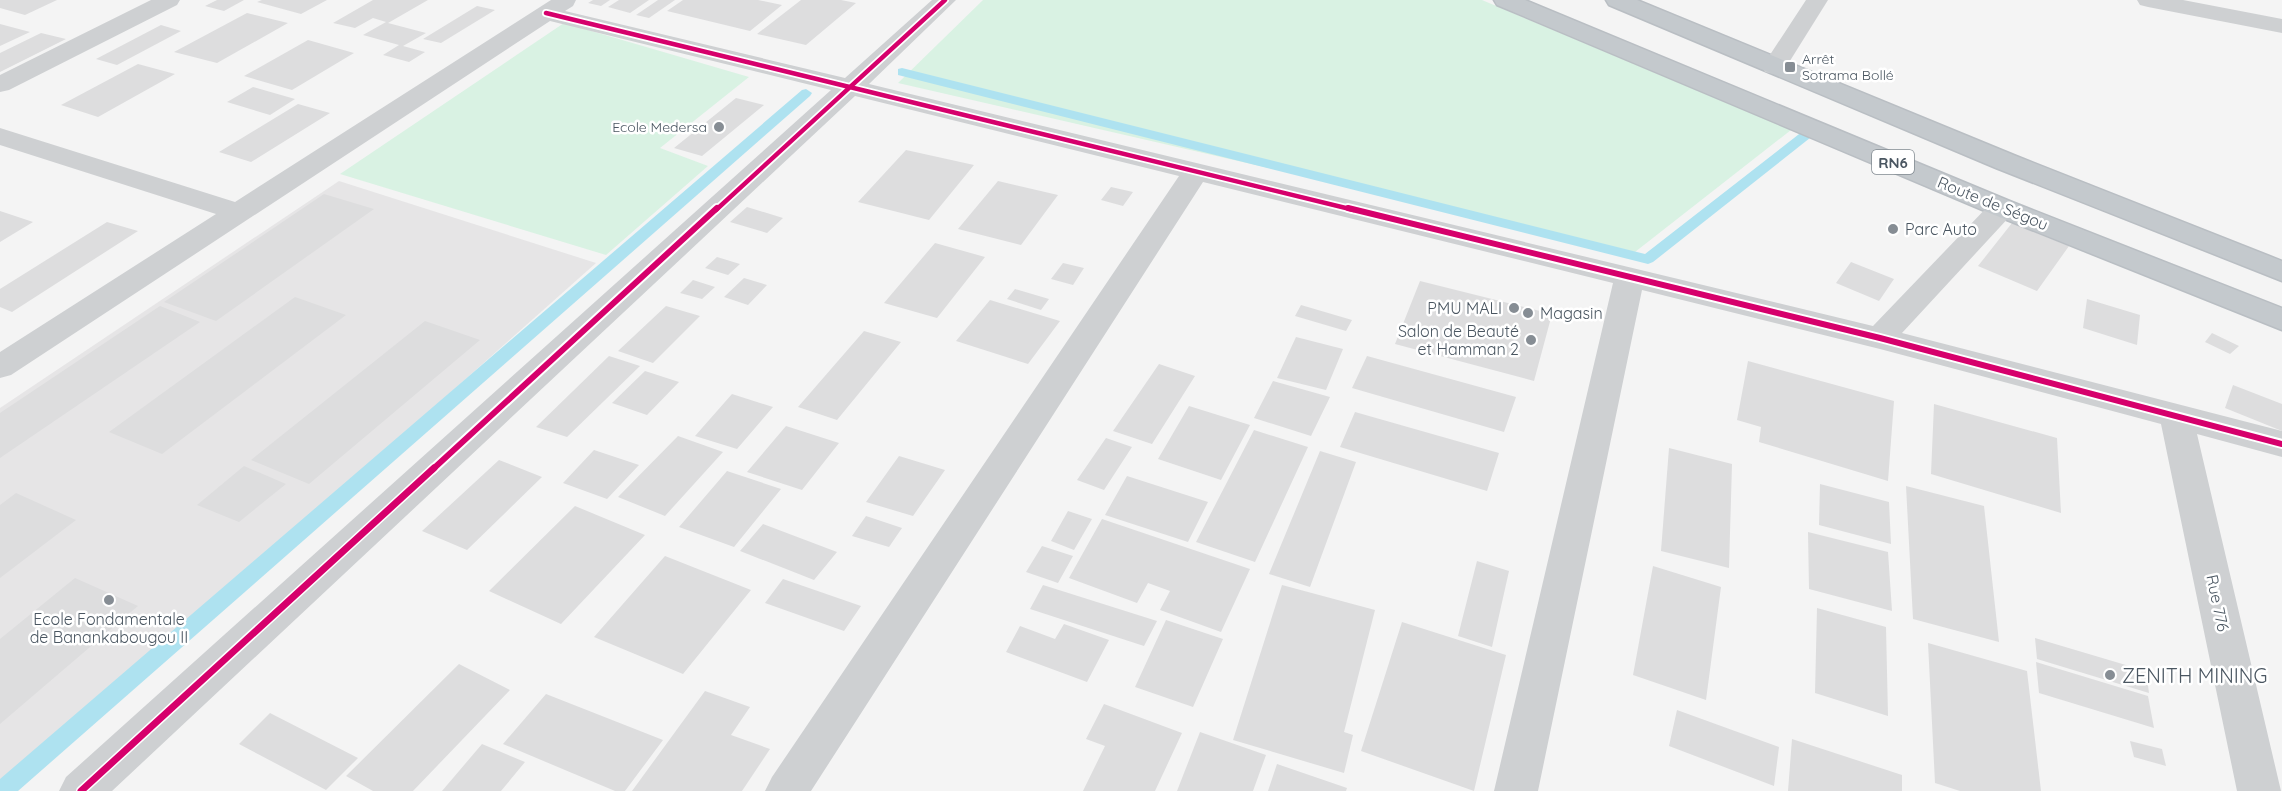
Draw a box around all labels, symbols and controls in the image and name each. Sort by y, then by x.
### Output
place label: Arrêt Sotrama Bollé [1802,50,1894,84]
marker: Arrêt Sotrama Bollé [1783,60,1797,74]
place label: Ecole Medersa [612,118,707,136]
marker: Ecole Medersa [712,120,726,134]
road number: RN6 [1872,150,1914,174]
street label: Route de Ségou [1935,172,2051,234]
place label: Parc Auto [1905,219,1977,239]
marker: Parc Auto [1886,222,1900,236]
place label: PMU MALI [1427,298,1502,318]
marker: PMU MALI [1507,301,1521,315]
place label: Magasin [1540,303,1603,323]
marker: Magasin [1521,306,1535,320]
place label: Salon de Beauté et Hamman 2 [1398,321,1519,359]
marker: Salon de Beauté et Hamman 2 [1524,333,1538,347]
street label: Rue 776 [2202,573,2234,634]
marker: Ecole Fondamentale de Banankabougou II [102,593,116,607]
place label: Ecole Fondamentale de Banankabougou II [30,609,188,647]
place label: ZENITH MINING [2122,663,2267,688]
marker: ZENITH MINING [2103,668,2117,682]

